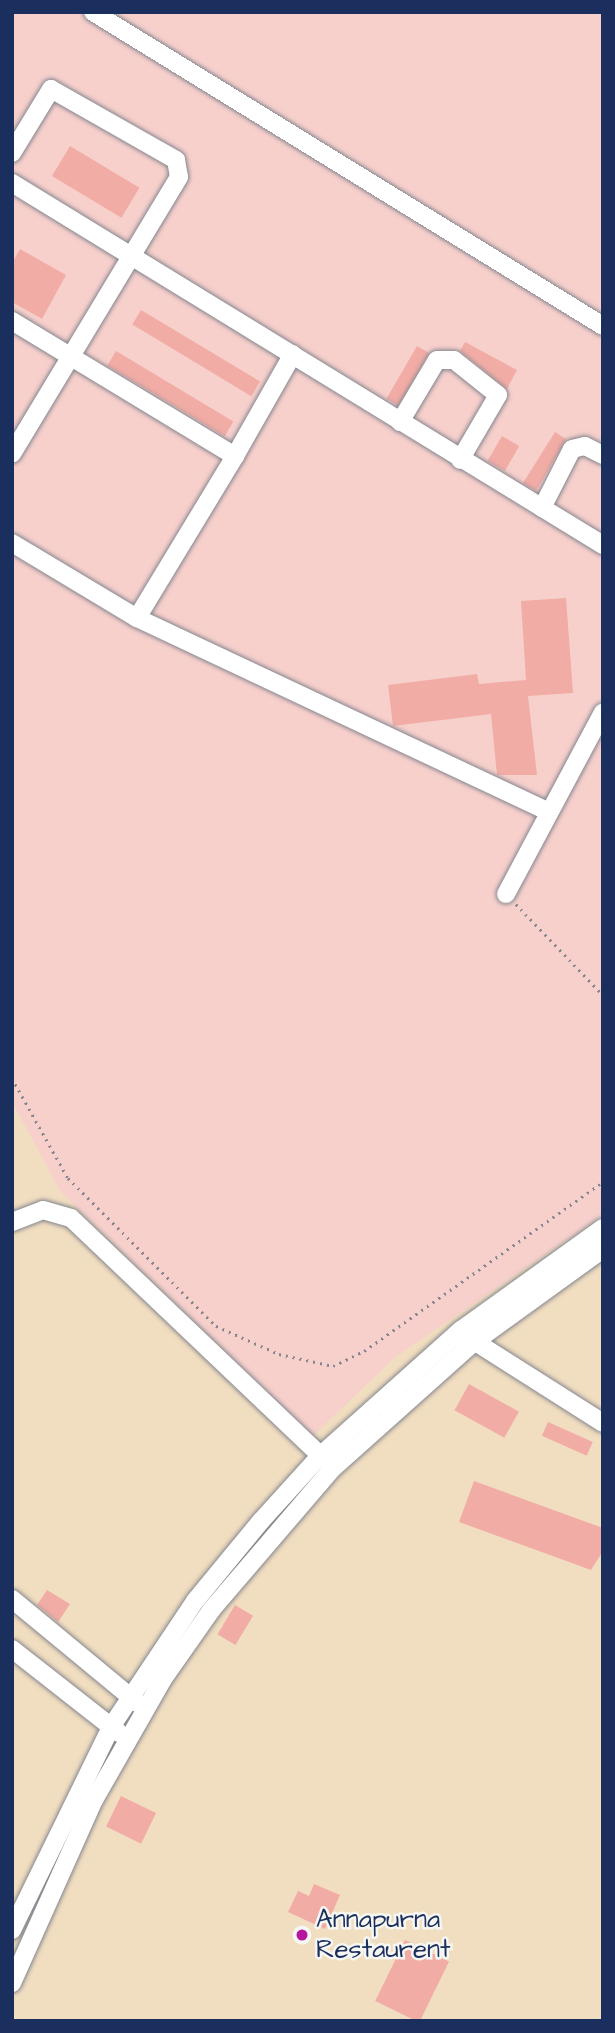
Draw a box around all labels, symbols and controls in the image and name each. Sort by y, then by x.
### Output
place label: Annapurna Restaurent [316,1904,451,1966]
marker: Annapurna Restaurent [294,1927,310,1943]

